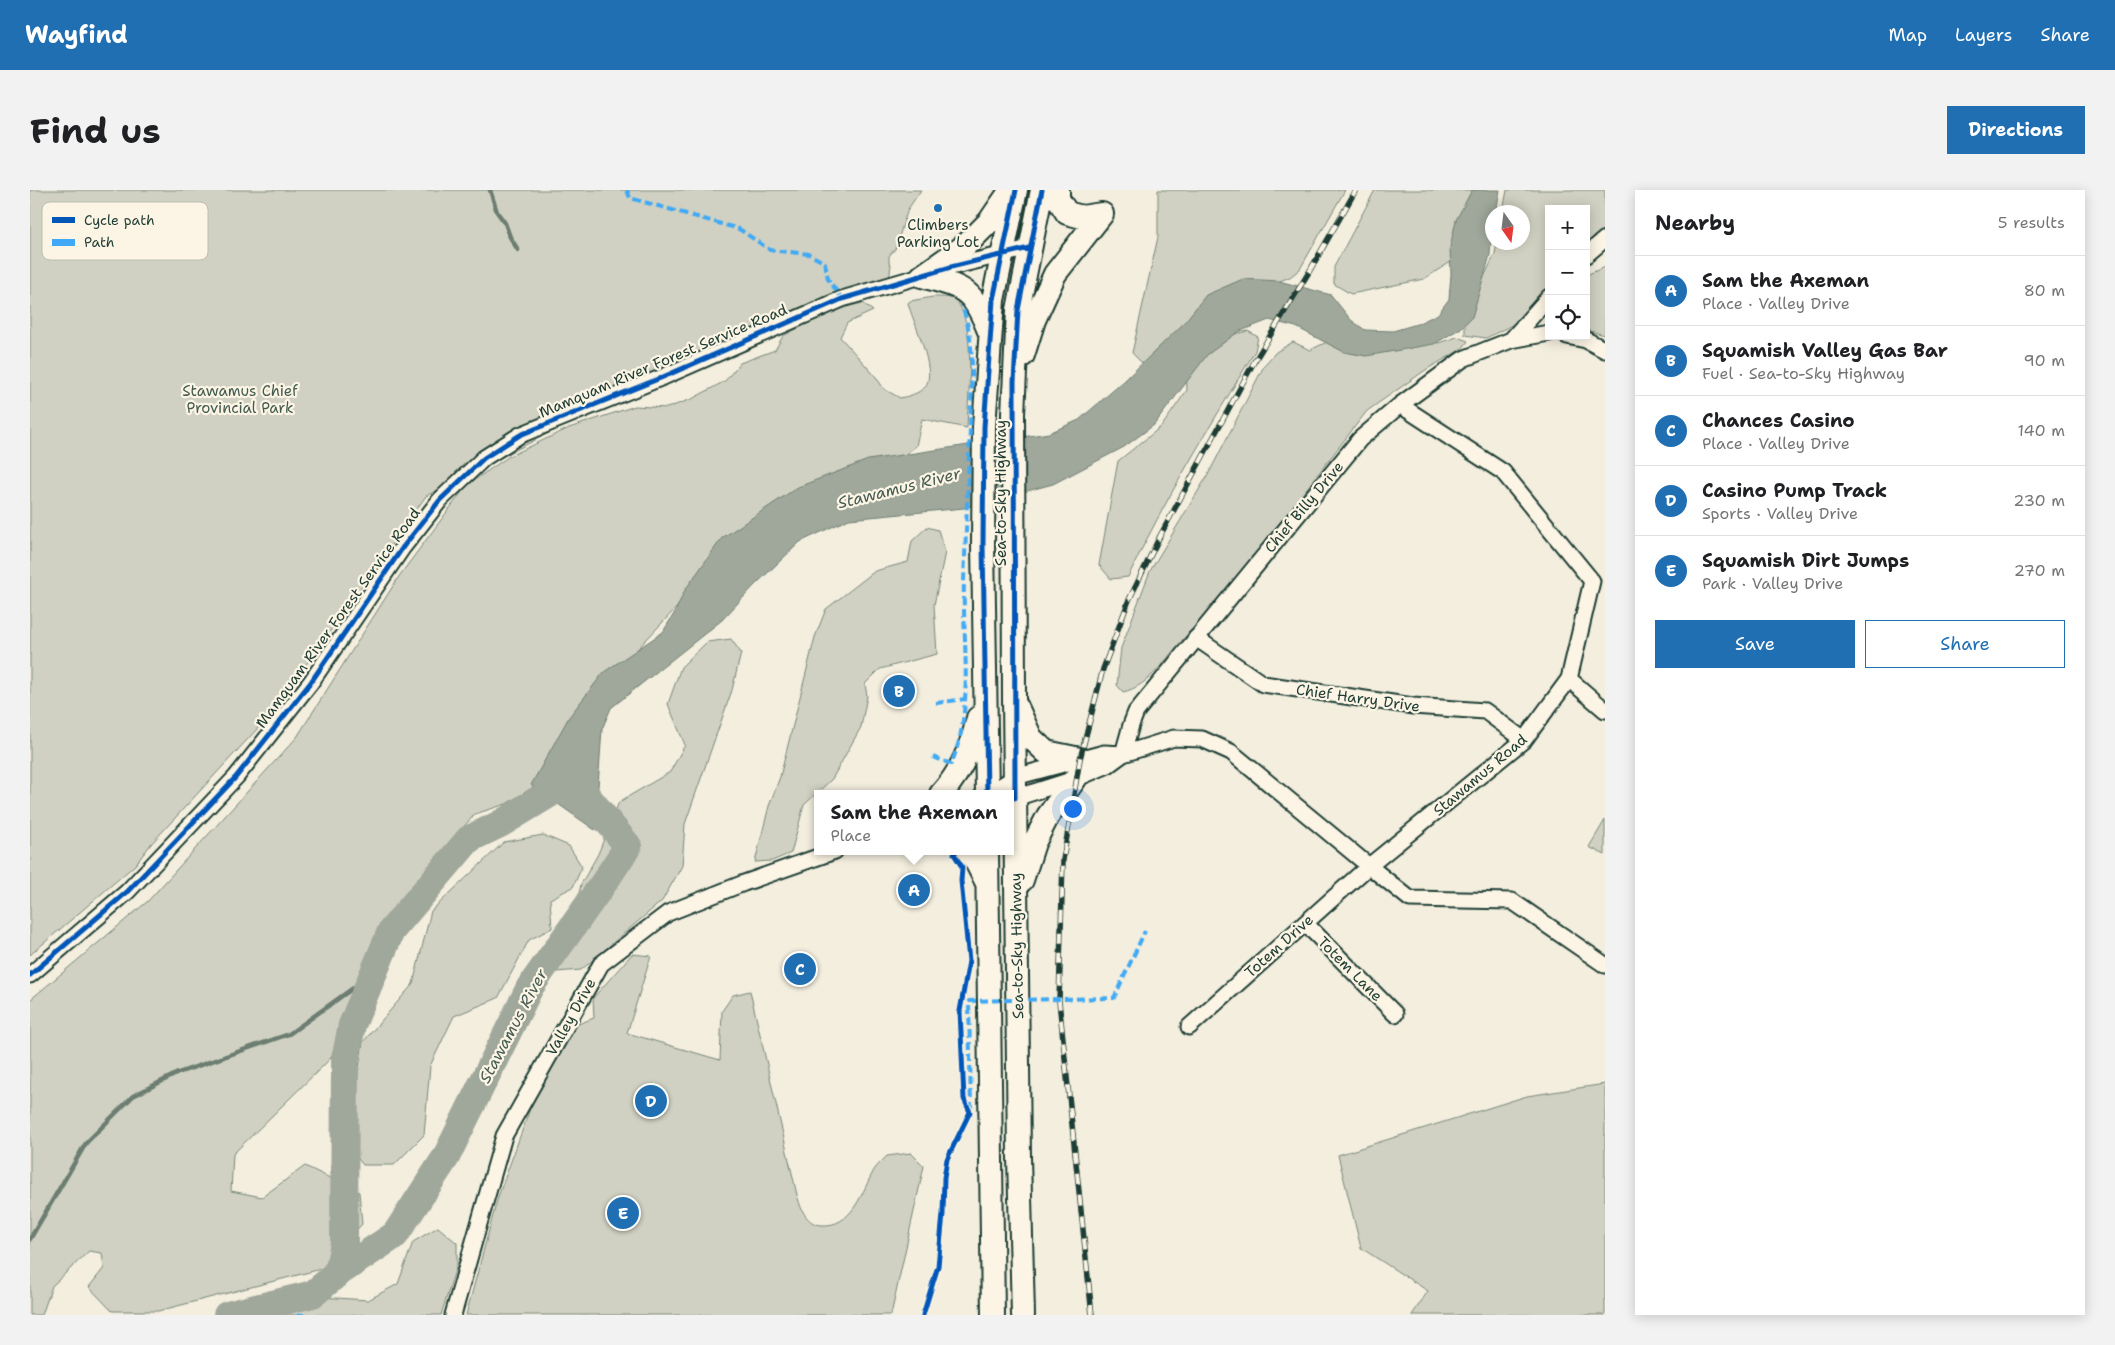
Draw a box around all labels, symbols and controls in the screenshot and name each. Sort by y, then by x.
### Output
text: Wayfind [25,19,128,51]
text: Map [1889,23,1927,47]
text: Layers [1955,23,2012,47]
text: Share [2040,23,2090,47]
button: Directions [1947,106,2085,154]
text: Find us [30,107,161,154]
legend [42,202,208,260]
marker: Climbers Parking Lot [932,202,944,214]
north arrow [1485,205,1530,250]
map controls [1545,205,1590,340]
button: + [1545,205,1590,250]
text: Nearby [1655,209,1735,237]
text: Cycle path [84,211,155,229]
text: 5 results [1998,212,2065,233]
place label: Climbers Parking Lot [897,215,979,252]
text: Path [84,233,115,251]
button: − [1545,250,1590,295]
text: Sam the Axeman [1702,268,1869,293]
text: A [1665,280,1677,301]
text: 80 m [2024,280,2065,301]
text: Place · Valley Drive [1702,293,1850,314]
button: locate [1545,295,1590,340]
street label: Mamquam River Forest Service Road [536,299,791,423]
text: Squamish Valley Gas Bar [1702,338,1948,363]
text: B [1666,350,1676,371]
text: 90 m [2024,350,2065,371]
text: Fuel · Sea-to-Sky Highway [1702,363,1905,384]
park label: Stawamus Chief Provincial Park [182,381,298,418]
text: Chances Casino [1702,408,1855,433]
street label: Sea-to-Sky Highway [991,420,1011,566]
text: C [1666,420,1676,441]
text: 140 m [2018,420,2065,441]
text: Place · Valley Drive [1702,433,1850,454]
street label: Chief Billy Drive [1260,457,1348,557]
water label: Stawamus River [835,462,963,513]
text: Casino Pump Track [1702,478,1887,503]
text: D [1665,490,1677,511]
text: 230 m [2013,490,2065,511]
street label: Mamquam River Forest Service Road [251,503,425,732]
text: Sports · Valley Drive [1702,503,1858,524]
text: Squamish Dirt Jumps [1702,548,1909,573]
text: E [1666,560,1676,581]
text: 270 m [2014,560,2065,581]
text: Park · Valley Drive [1702,573,1843,594]
button: Save [1655,620,1855,668]
button: Share [1865,620,2065,668]
pin: B [883,672,915,710]
street label: Chief Harry Drive [1295,679,1421,717]
street label: Stawamus Road [1429,729,1532,820]
popup [814,790,1014,855]
your location [1060,796,1086,822]
text: Sam the Axeman [830,800,998,825]
text: Place [830,825,871,846]
pin: A [898,871,930,909]
street label: Sea-to-Sky Highway [1006,873,1028,1019]
street label: Totem Drive [1240,910,1318,982]
street label: Totem Lane [1313,932,1387,1006]
pin: C [784,950,816,988]
water label: Stawamus River [474,965,552,1087]
street label: Valley Drive [541,975,601,1059]
pin: D [635,1082,667,1120]
pin: E [607,1194,639,1232]

